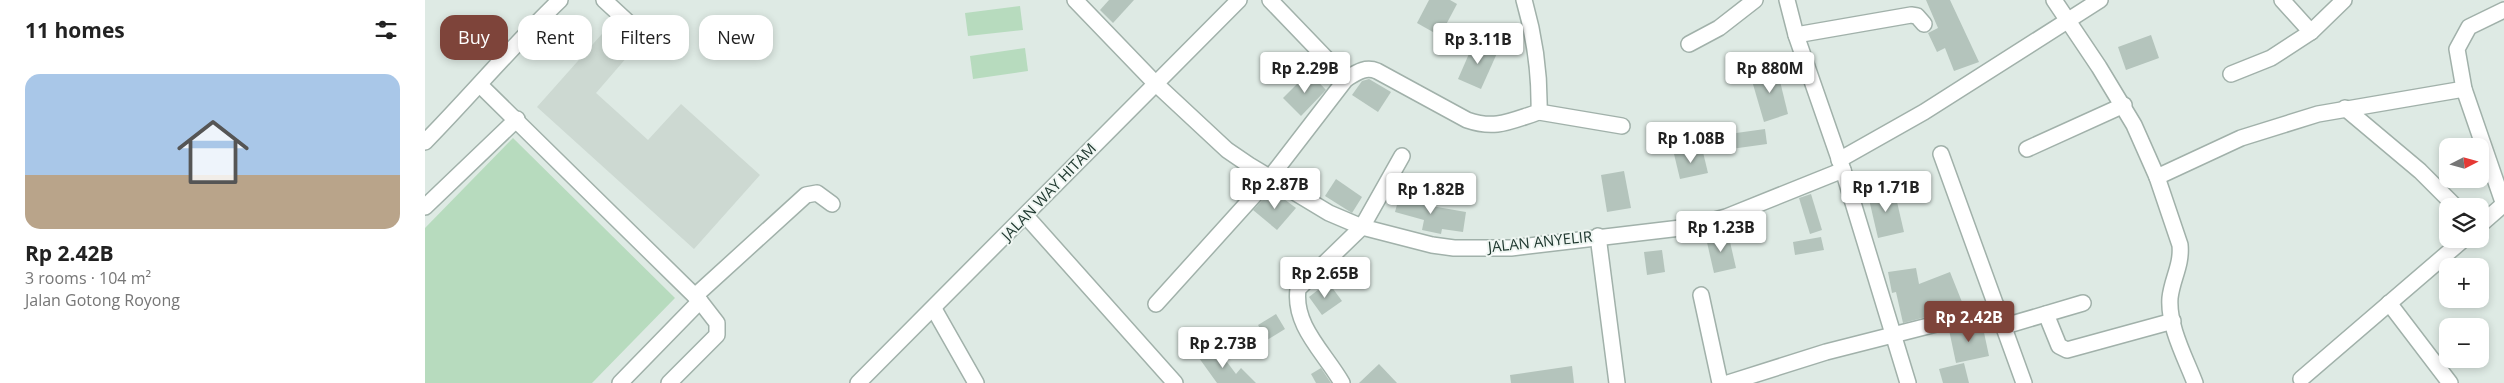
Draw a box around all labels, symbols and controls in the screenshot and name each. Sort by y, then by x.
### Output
chip: Buy [440,15,508,60]
chip: Rent [518,15,592,60]
chip: Filters [602,15,689,60]
chip: New [699,15,773,60]
text: 11 homes [25,16,125,44]
icon: filters [372,16,400,44]
pin: Rp 3.11B [1426,22,1530,65]
text: Rp 3.11B [1444,28,1512,50]
pin: Rp 2.29B [1253,52,1357,94]
pin: Rp 880M [1724,52,1816,94]
text: Rp 2.29B [1271,57,1339,79]
text: Rp 880M [1736,57,1804,79]
icon: home [168,107,258,197]
pin: Rp 1.08B [1639,121,1743,164]
text: Rp 1.08B [1657,127,1725,149]
street label: JALAN WAY HITAM [995,138,1100,246]
north arrow [2439,138,2489,188]
map controls [2439,138,2489,368]
pin: Rp 2.87B [1223,168,1327,210]
pin: Rp 1.71B [1834,170,1938,213]
pin: Rp 1.82B [1379,172,1483,215]
text: Rp 2.87B [1241,173,1309,195]
text: Rp 1.71B [1852,176,1920,198]
text: Rp 1.82B [1397,178,1465,200]
button: layers [2439,198,2489,248]
pin: Rp 1.23B [1669,210,1773,253]
text: Rp 1.23B [1687,216,1755,238]
street label: JALAN ANYELIR [1485,226,1594,257]
text: Rp 2.42B [25,239,114,267]
pin: Rp 2.65B [1273,256,1377,299]
button: + [2439,258,2489,308]
text: Rp 2.65B [1291,262,1359,284]
text: 3 rooms · 104 m² [25,267,151,289]
text: Jalan Gotong Royong [25,289,180,311]
pin: Rp 2.42B [1917,300,2021,343]
text: Rp 2.42B [1935,306,2003,328]
button: − [2439,318,2489,368]
pin: Rp 2.73B [1171,326,1275,369]
text: Rp 2.73B [1189,332,1257,354]

